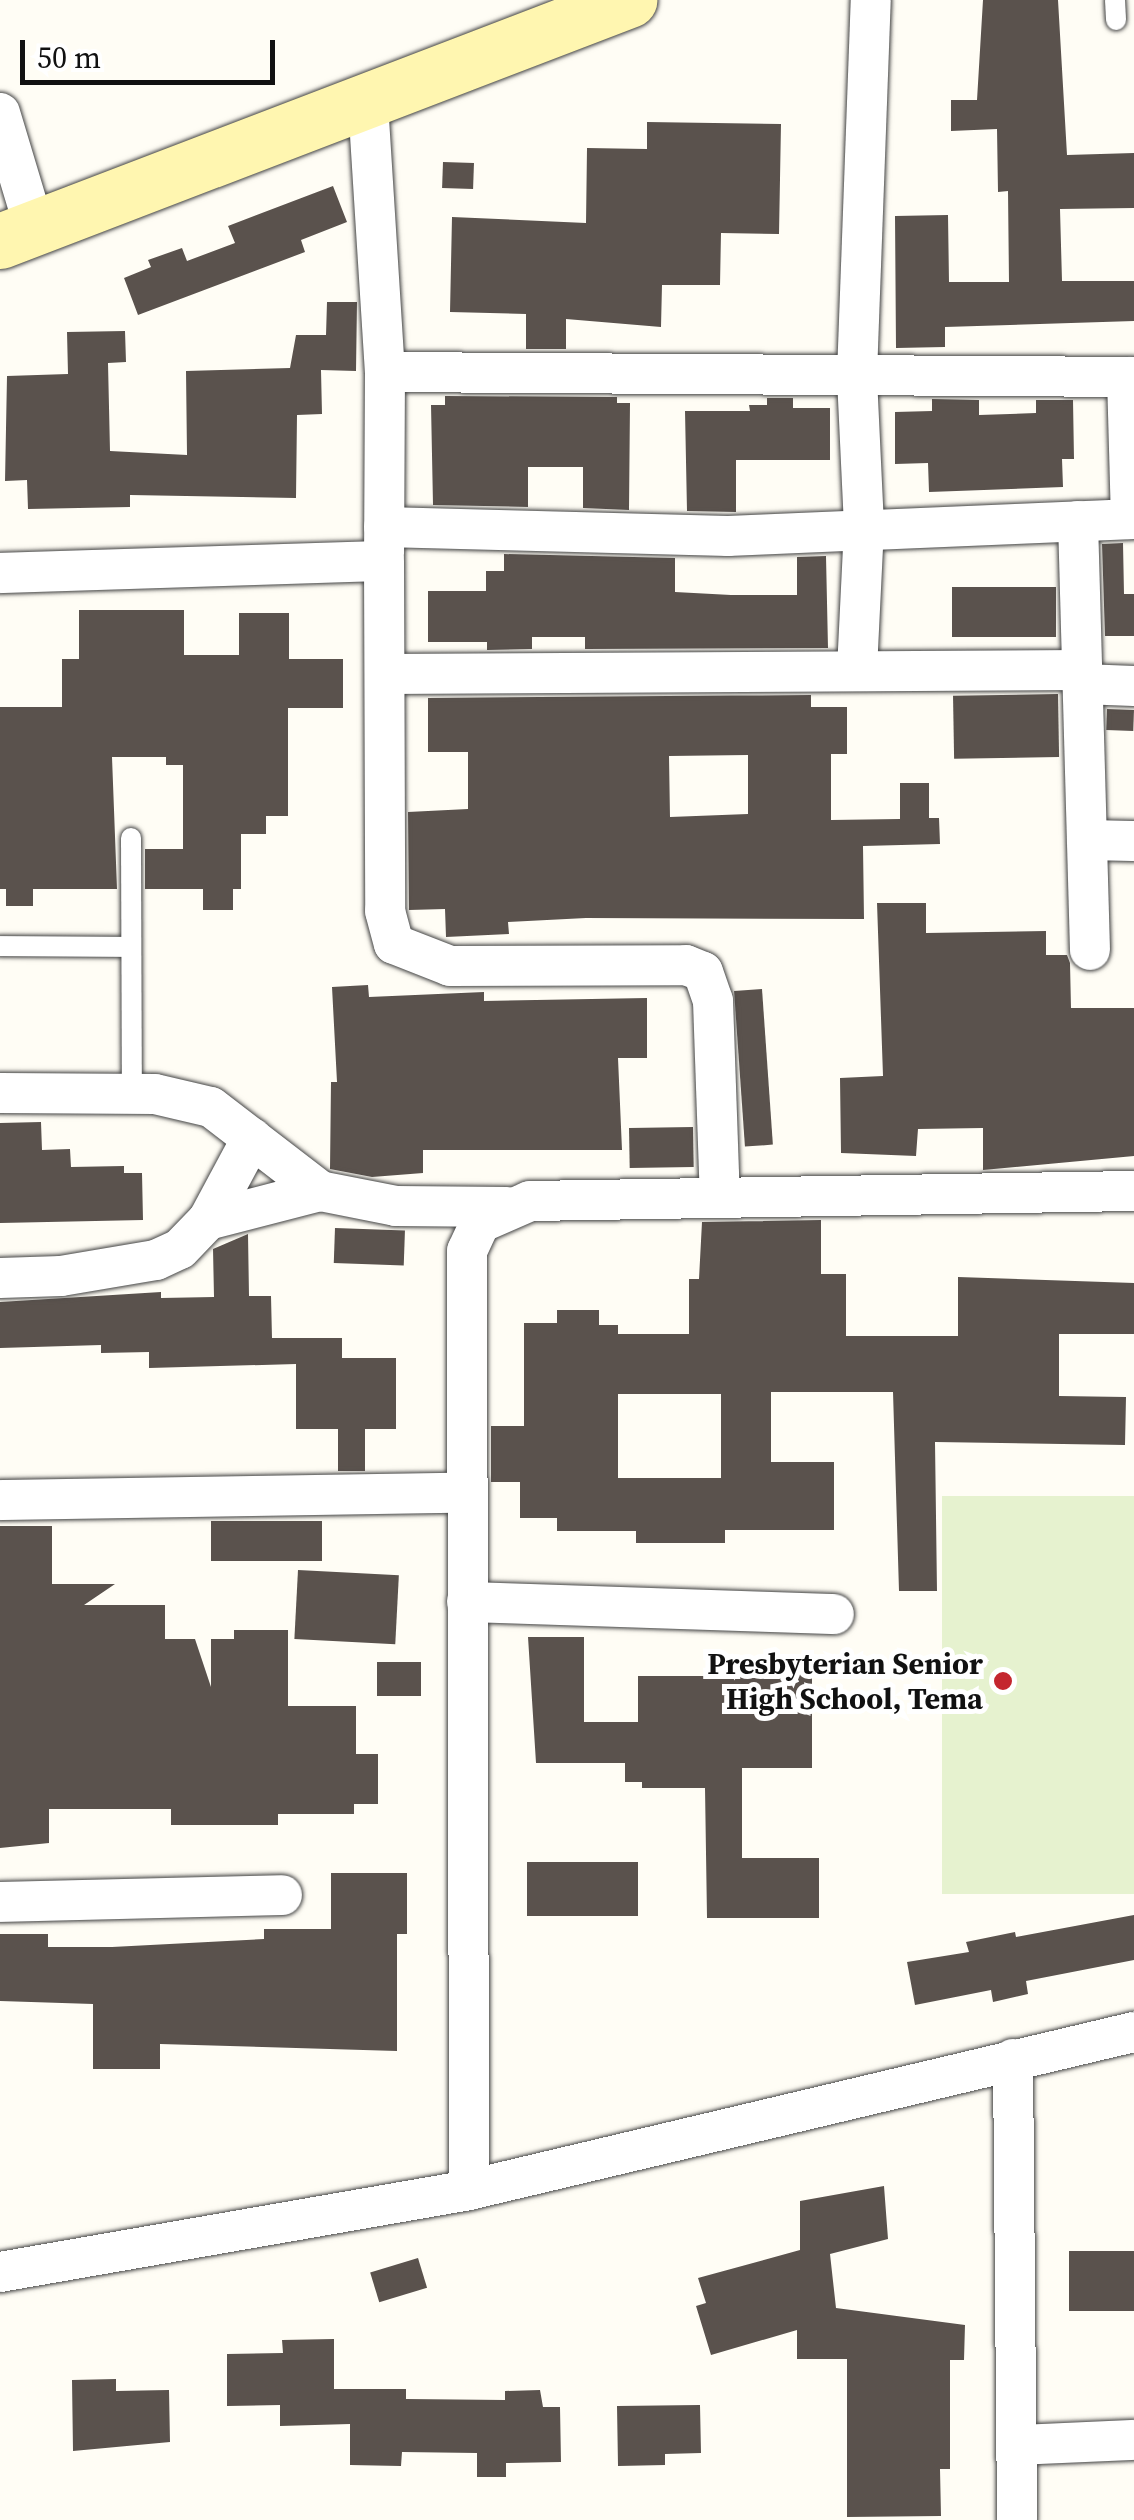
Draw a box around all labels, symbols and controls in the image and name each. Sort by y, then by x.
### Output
scale bar [25,20,280,82]
text: 50 m [37,37,101,78]
place label: Presbyterian Senior High School, Tema [707,1646,983,1716]
marker: Presbyterian Senior High School, Tema [992,1670,1014,1692]

